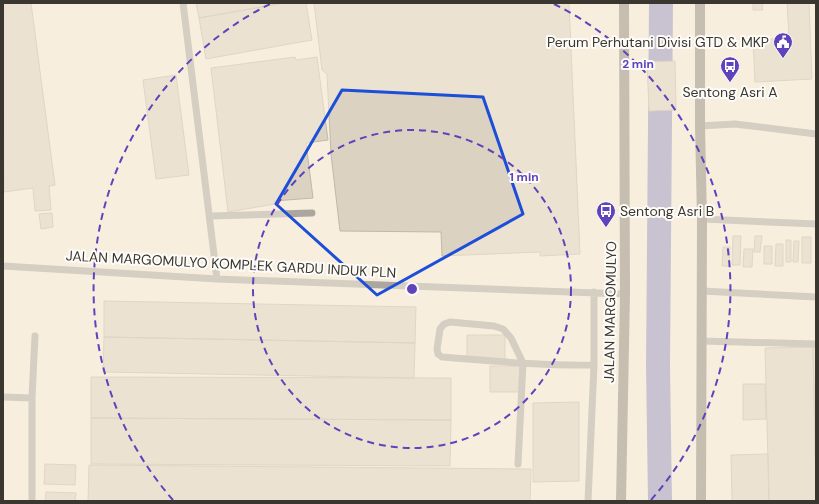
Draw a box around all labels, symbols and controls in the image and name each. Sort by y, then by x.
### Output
public building icon: Perum Perhutani Divisi GTD & MKP [772,31,794,59]
place label: Perum Perhutani Divisi GTD & MKP [547,33,769,51]
bus stop icon: Sentong Asri A [719,55,741,83]
text: 2 min [622,56,654,72]
place label: Sentong Asri A [682,83,778,101]
text: 1 min [509,169,539,185]
bus stop icon: Sentong Asri B [595,200,617,228]
place label: Sentong Asri B [620,202,714,220]
street label: JALAN MARGOMULYO [600,241,620,383]
street label: JALAN MARGOMULYO KOMPLEK GARDU INDUK PLN [65,246,397,282]
centre of rings [405,282,419,296]

